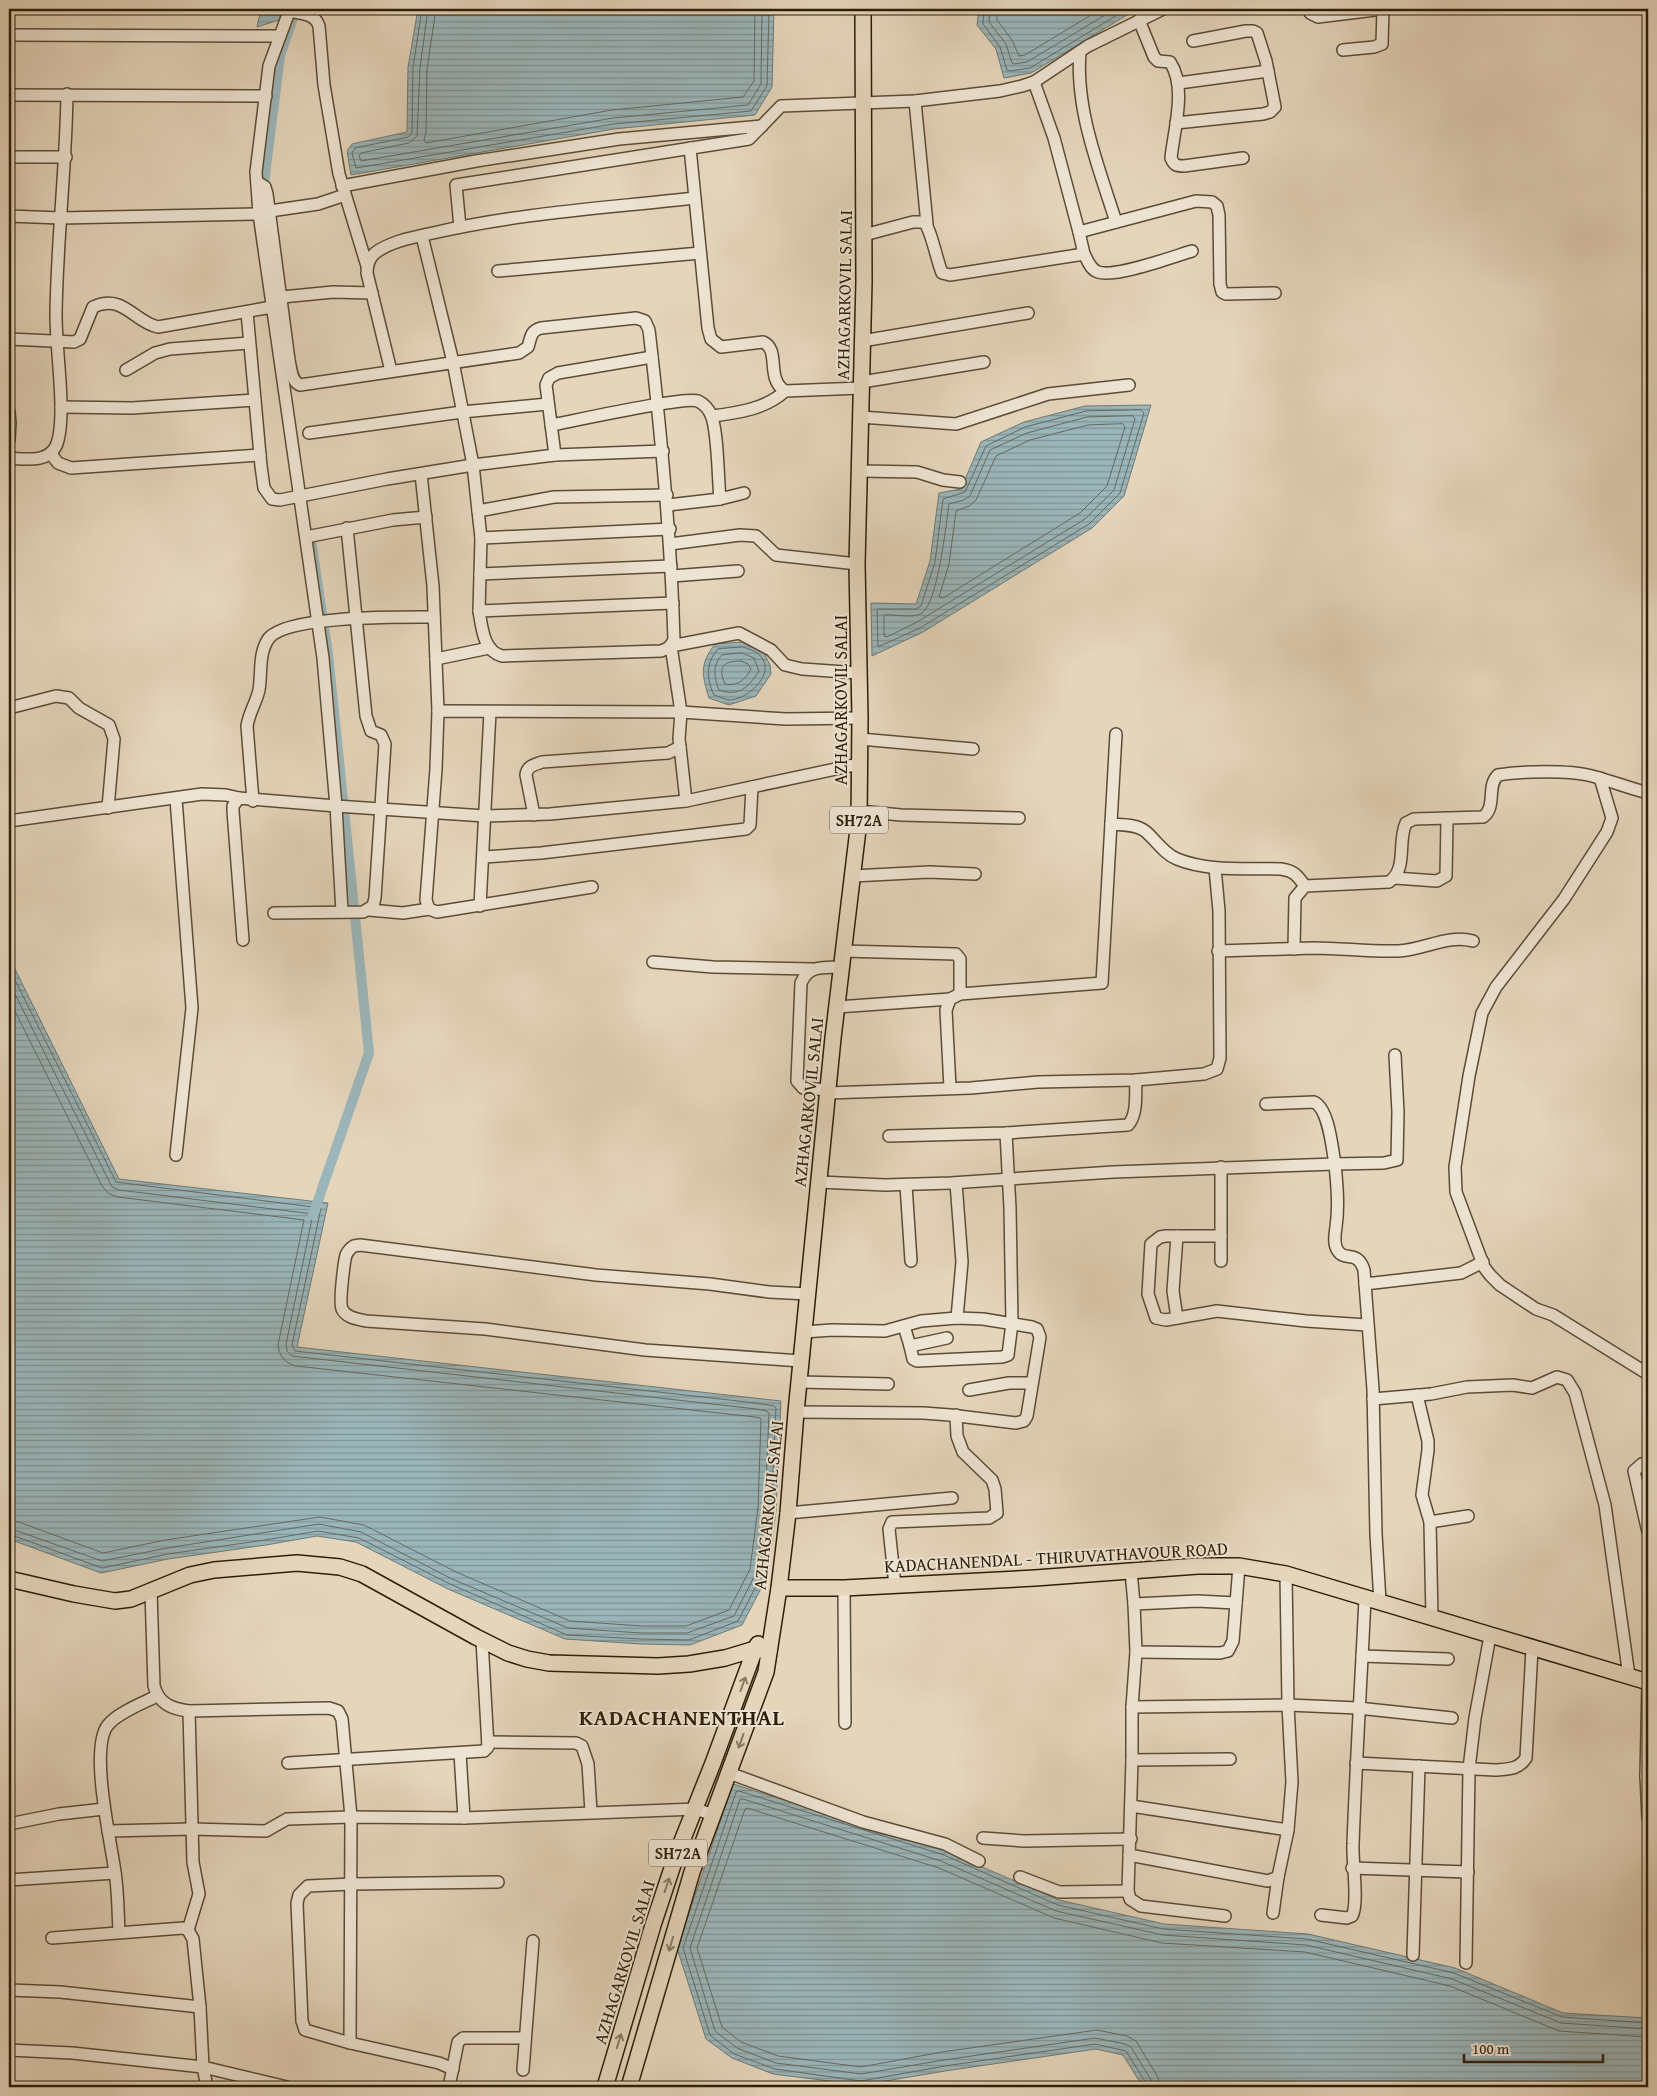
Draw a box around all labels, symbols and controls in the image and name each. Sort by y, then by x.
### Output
street label: AZHAGARKOVIL SALAI [829,210,859,380]
street label: AZHAGARKOVIL SALAI [827,615,854,785]
road number: SH72A [830,806,888,834]
street label: AZHAGARKOVIL SALAI [786,1016,830,1188]
street label: AZHAGARKOVIL SALAI [746,1419,790,1591]
street label: KADACHANENDAL - THIRUVATHAVOUR ROAD [883,1535,1229,1579]
one-way arrow [739,1677,748,1692]
district label: KADACHANENTHAL [579,1701,785,1733]
one-way arrow [736,1733,745,1748]
road number: SH72A [649,1840,707,1866]
street label: AZHAGARKOVIL SALAI [586,1877,662,2047]
one-way arrow [662,1878,672,1894]
one-way arrow [666,1936,675,1952]
scale bar [1464,2031,1603,2063]
one-way arrow [615,2033,625,2049]
text: 100 m [1472,2038,1510,2059]

